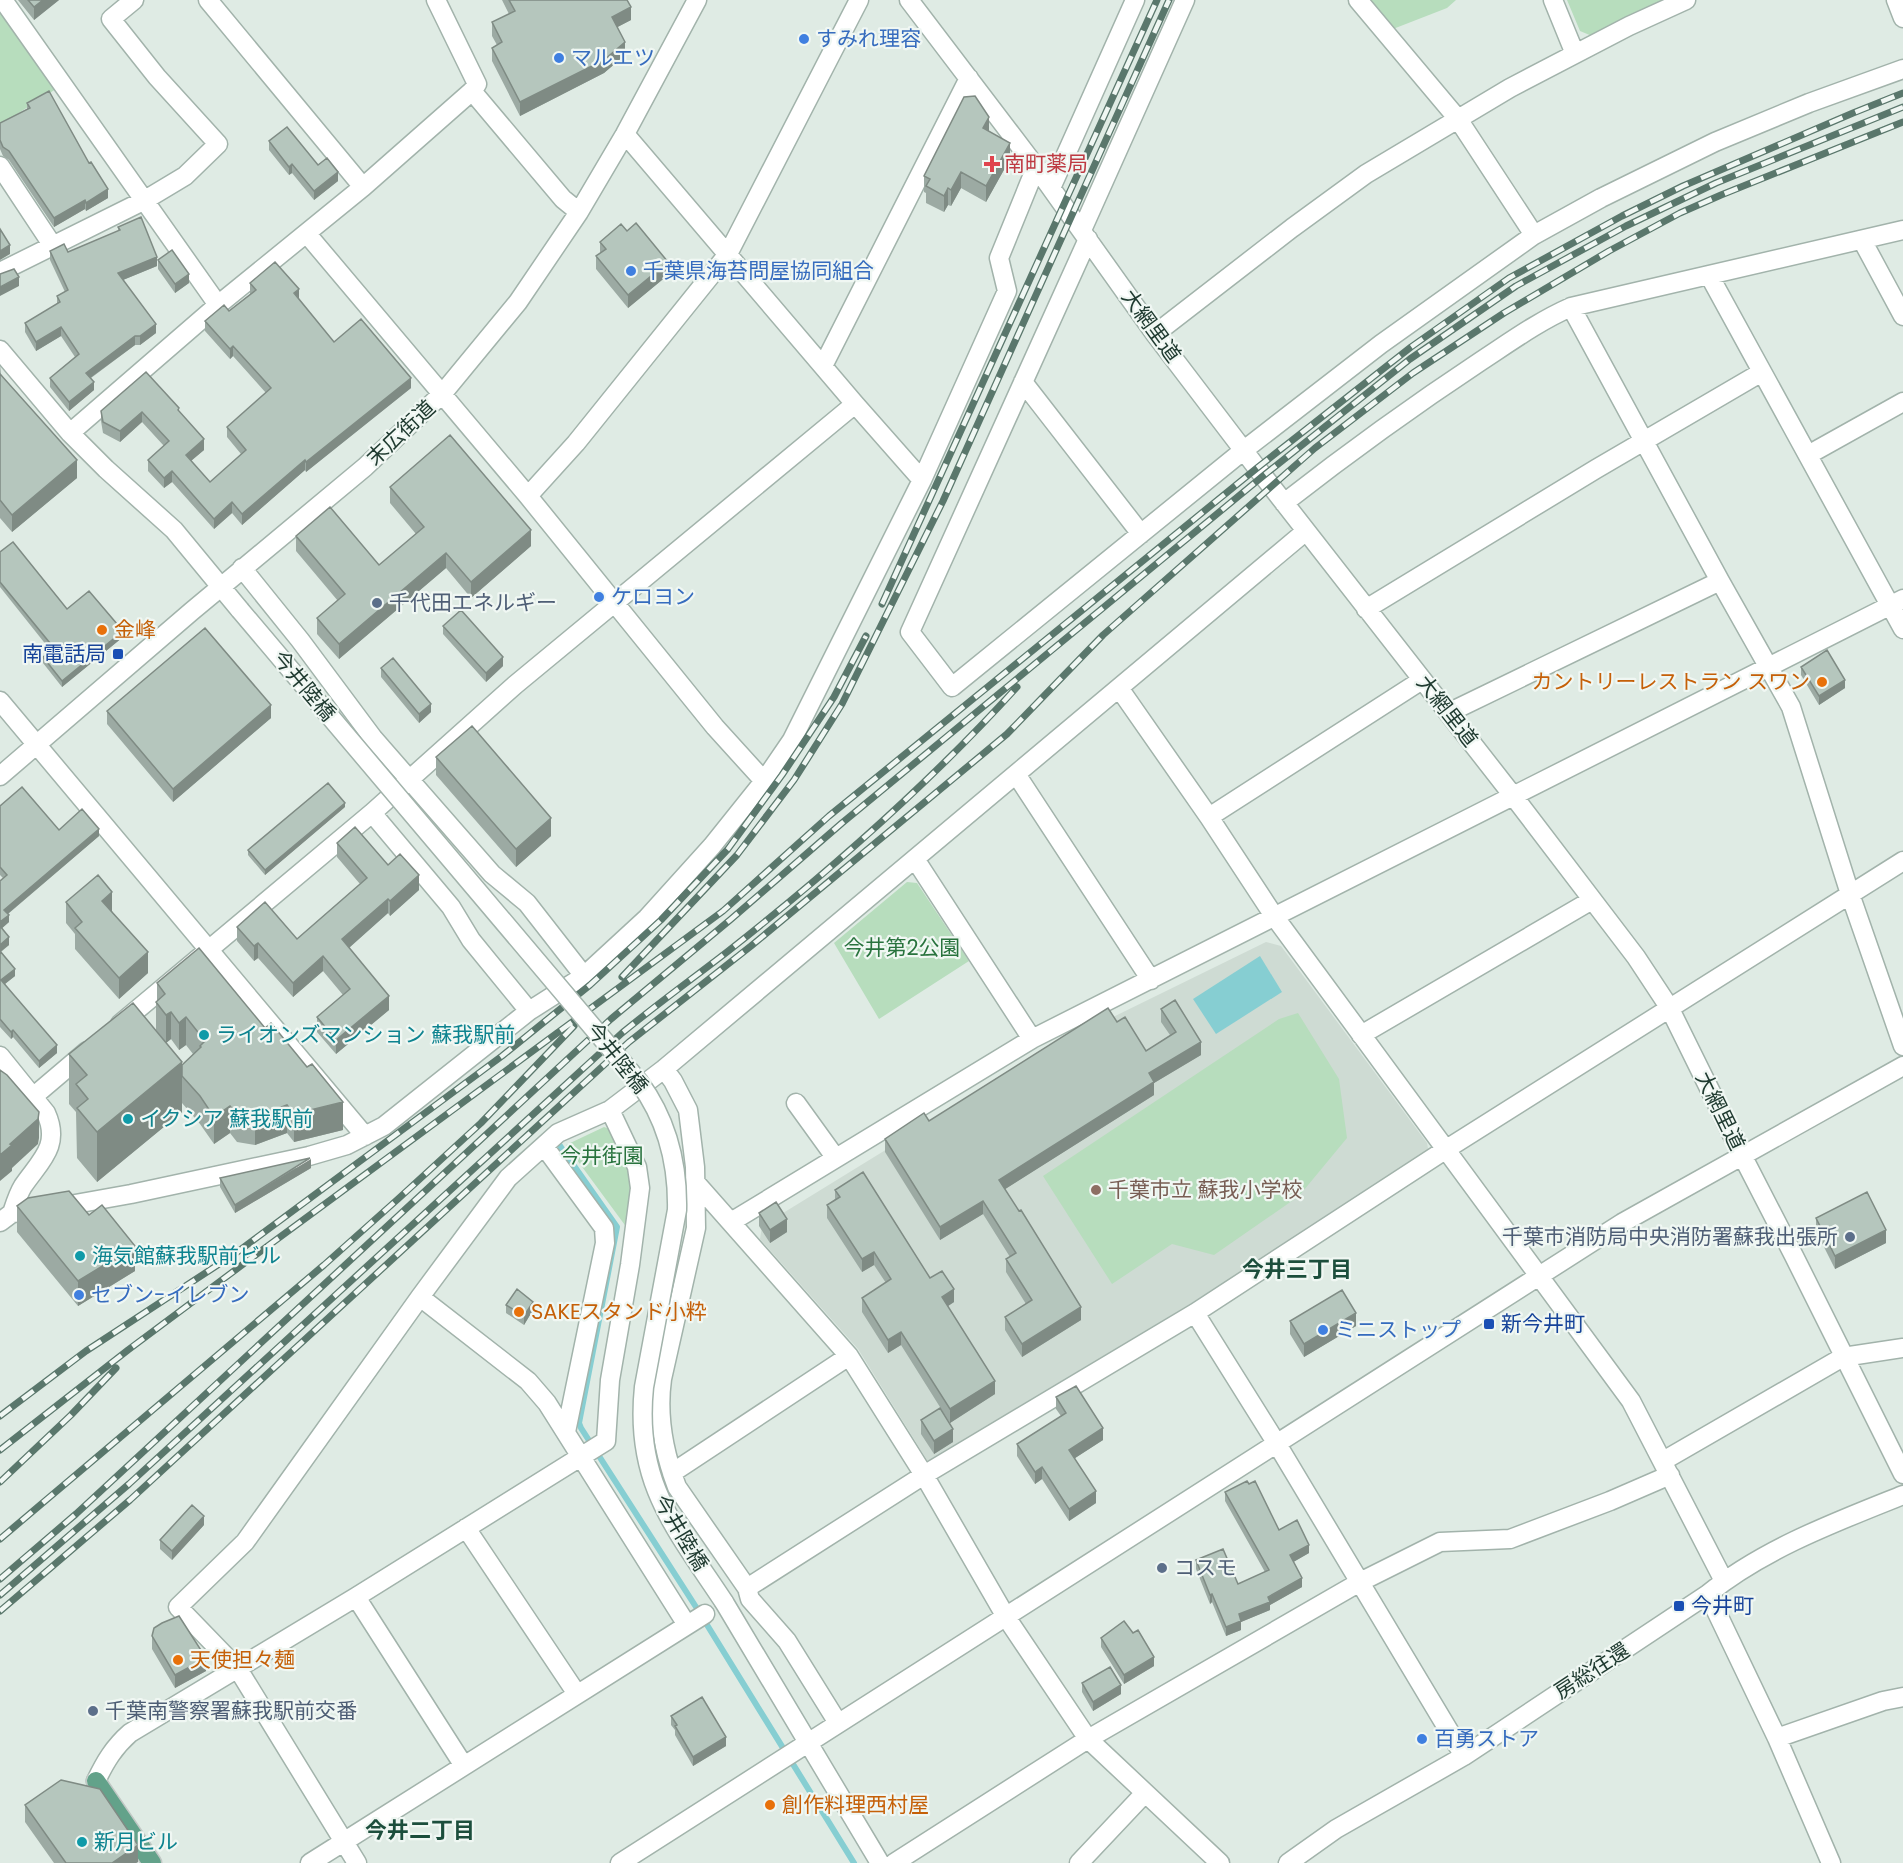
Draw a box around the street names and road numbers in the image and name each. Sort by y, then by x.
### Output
street label: 大網里道 [1115,283,1188,368]
street label: 末広街道 [360,393,441,472]
street label: 今井陸橋 [266,644,342,727]
street label: 大網里道 [1410,669,1485,753]
street label: 今井陸橋 [580,1016,655,1099]
street label: 大網里道 [1689,1067,1752,1155]
street label: 今井陸橋 [647,1489,715,1576]
street label: 房総往還 [1549,1636,1635,1706]

